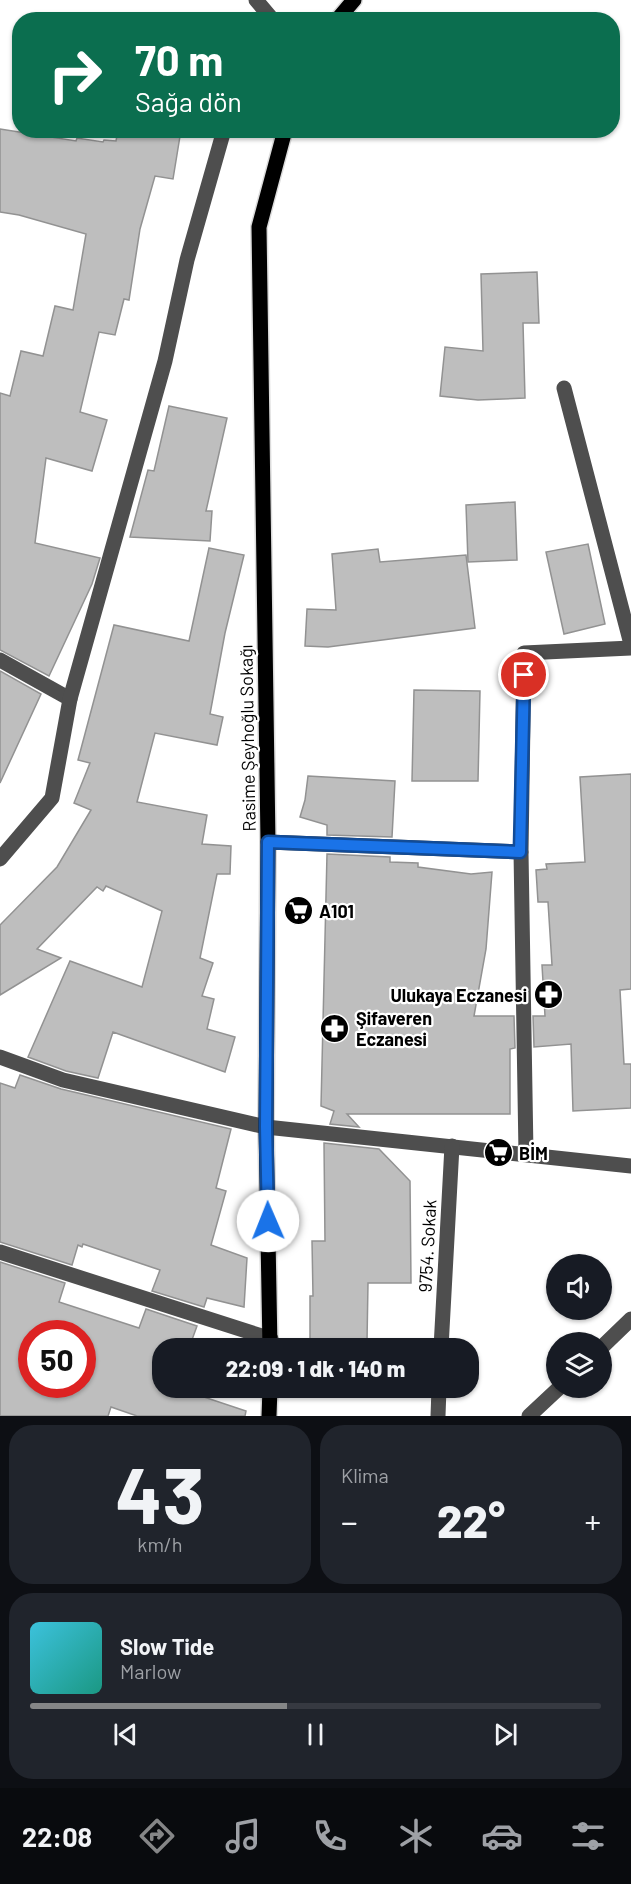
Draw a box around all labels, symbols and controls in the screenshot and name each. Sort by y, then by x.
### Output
text: 70 m [135,34,223,84]
icon: right [36,36,114,114]
text: Sağa dön [135,85,242,117]
street label: Rasime Şeyhoğlu Sokağı [234,644,260,832]
pin [498,649,549,700]
icon: arrive [507,658,540,691]
supermarket icon: A101 [282,895,314,927]
place label: A101 [319,900,354,922]
pharmacy icon: Ulukaya Eczanesi [532,979,564,1011]
place label: Ulukaya Eczanesi [390,984,527,1006]
place label: Şifaveren Eczanesi [356,1007,432,1050]
pharmacy icon: Şifaveren Eczanesi [319,1012,351,1044]
supermarket icon: BİM [482,1137,514,1169]
place label: BİM [519,1142,548,1164]
position arrow [236,1189,300,1253]
street label: 9754. Sokak [414,1199,440,1293]
map controls [546,1254,612,1398]
button: sound [546,1254,612,1320]
speed limit sign: 50 [18,1320,96,1398]
button: layers [546,1332,612,1398]
text: 22:09 · 1 dk · 140 m [226,1355,405,1381]
text: 43 [115,1446,205,1540]
text: Klima [341,1463,389,1487]
text: 22° [437,1493,505,1547]
text: − [341,1501,358,1541]
text: + [584,1501,601,1541]
text: km/h [137,1532,183,1556]
text: Slow Tide [120,1633,214,1659]
text: Marlow [120,1659,181,1683]
icon: previous [109,1718,142,1751]
icon: pause [299,1718,332,1751]
icon: next [489,1718,522,1751]
icon: directions [136,1815,178,1857]
icon: music [222,1815,264,1857]
icon: phone [309,1815,351,1857]
icon: climate [395,1815,437,1857]
icon: car [481,1815,523,1857]
icon: filters [567,1815,609,1857]
text: 22:08 [22,1820,92,1852]

